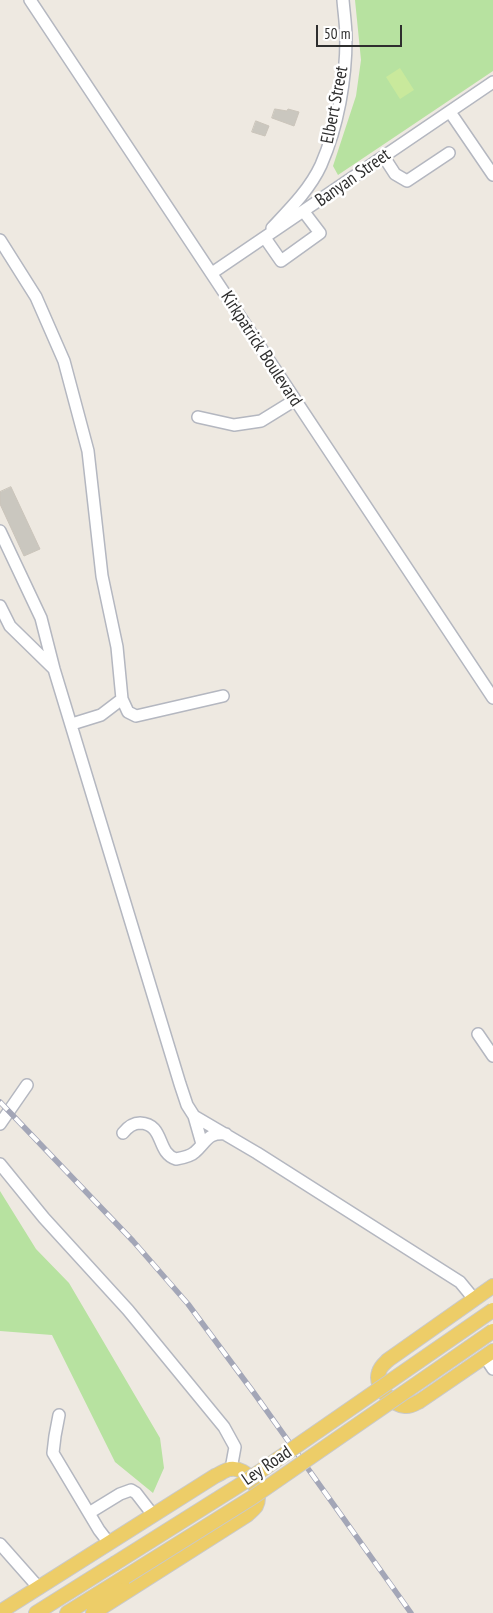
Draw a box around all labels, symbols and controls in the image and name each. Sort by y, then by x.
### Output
scale bar [318,15,404,47]
text: 50 m [324,24,350,43]
street label: Elbert Street [317,64,353,146]
street label: Banyan Street [311,144,395,212]
street label: Kirkpatrick Boulevard [216,287,306,411]
street label: Ley Road [238,1442,296,1490]

